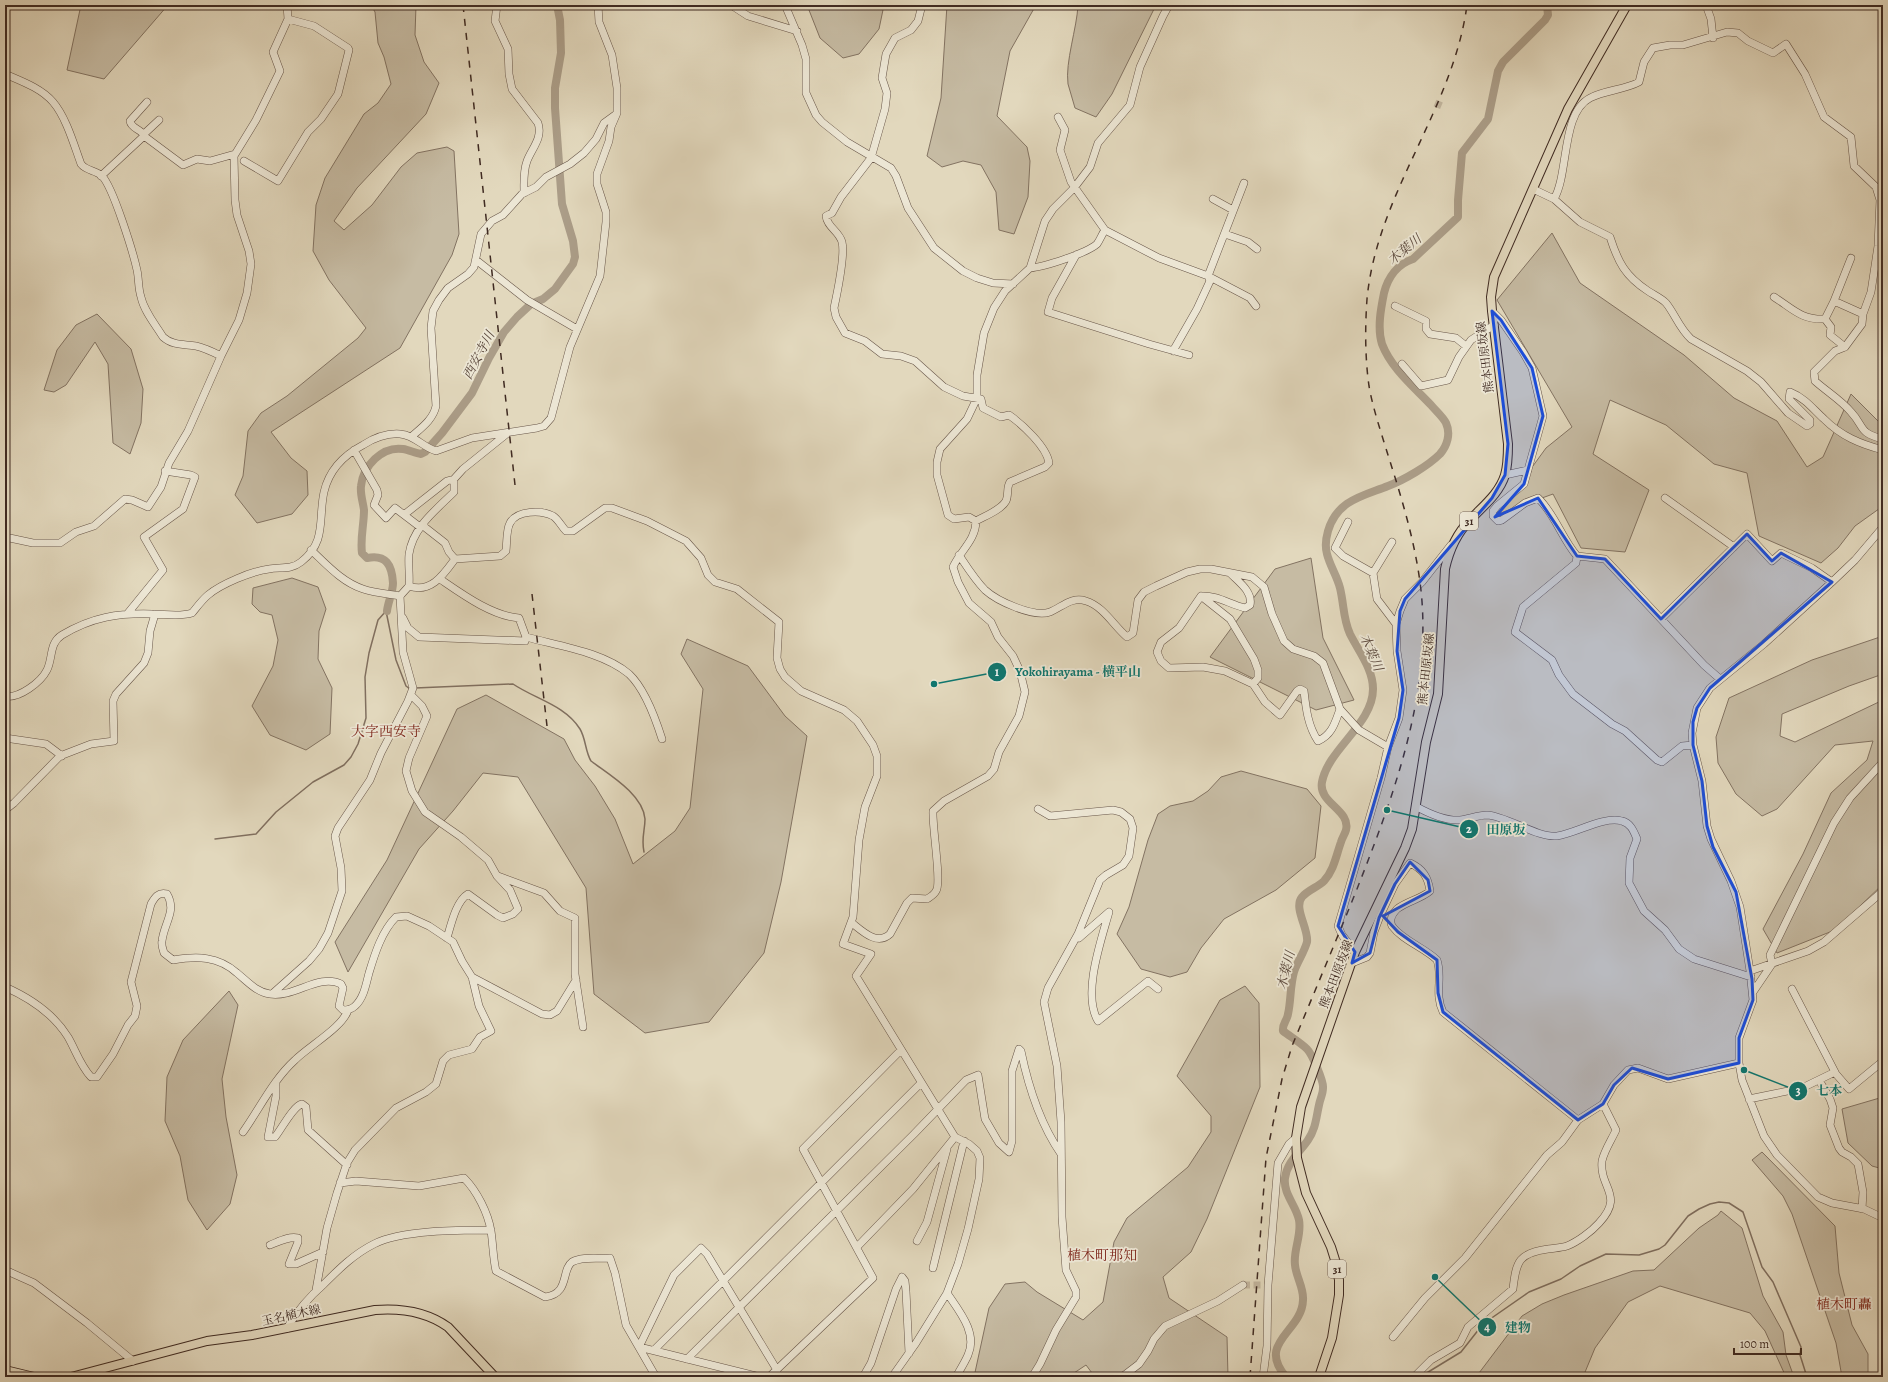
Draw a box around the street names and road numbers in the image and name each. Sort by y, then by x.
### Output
street label: 熊本田原坂線 [1473,320,1497,394]
road number: 31 [1460,512,1478,530]
street label: 熊本田原坂線 [1414,632,1438,706]
street label: 熊本田原坂線 [1316,938,1356,1010]
road number: 31 [1328,1260,1346,1278]
street label: 玉名植木線 [260,1301,322,1329]

